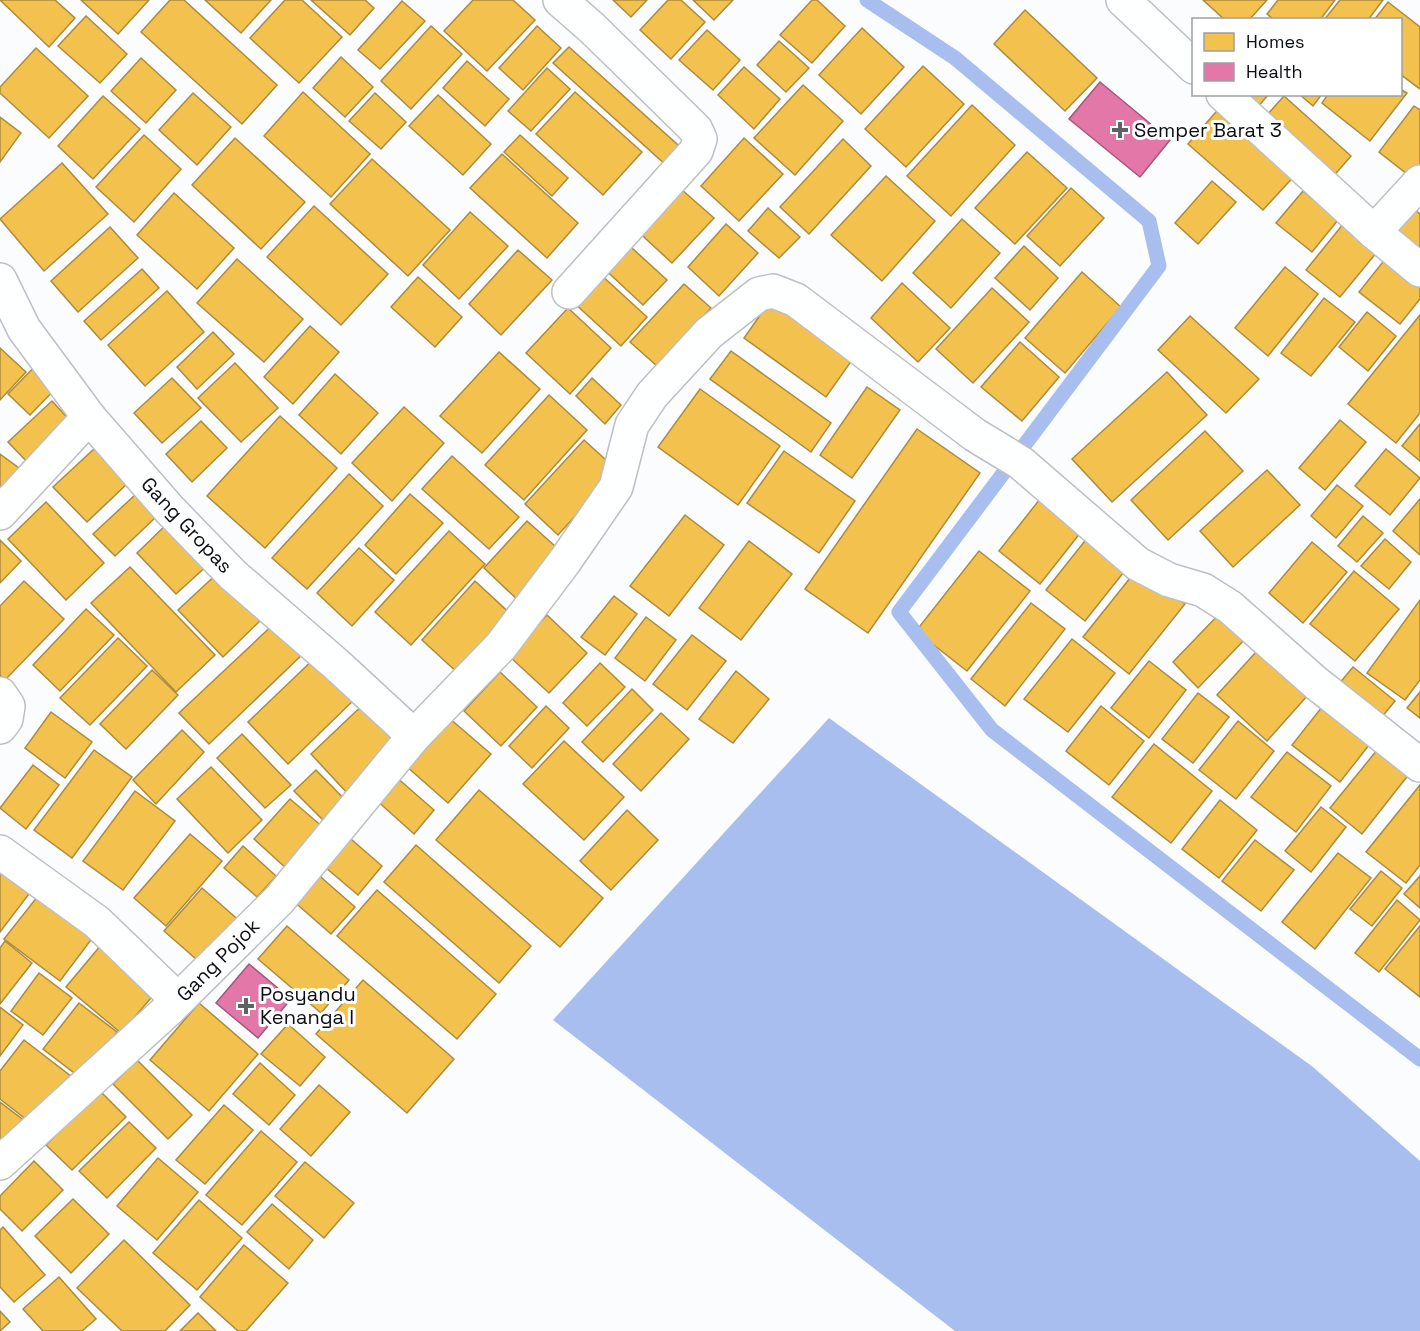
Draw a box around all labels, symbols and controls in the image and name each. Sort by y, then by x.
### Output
legend [1192,18,1402,96]
text: Homes [1246,30,1305,53]
text: Health [1246,60,1303,83]
place label: Semper Barat 3 [1134,117,1282,143]
marker: Semper Barat 3 [1111,121,1129,139]
street label: Gang Gropas [136,471,238,579]
street label: Gang Pojok [171,913,265,1007]
place label: Posyandu Kenanga I [260,981,356,1030]
marker: Posyandu Kenanga I [237,997,255,1015]

